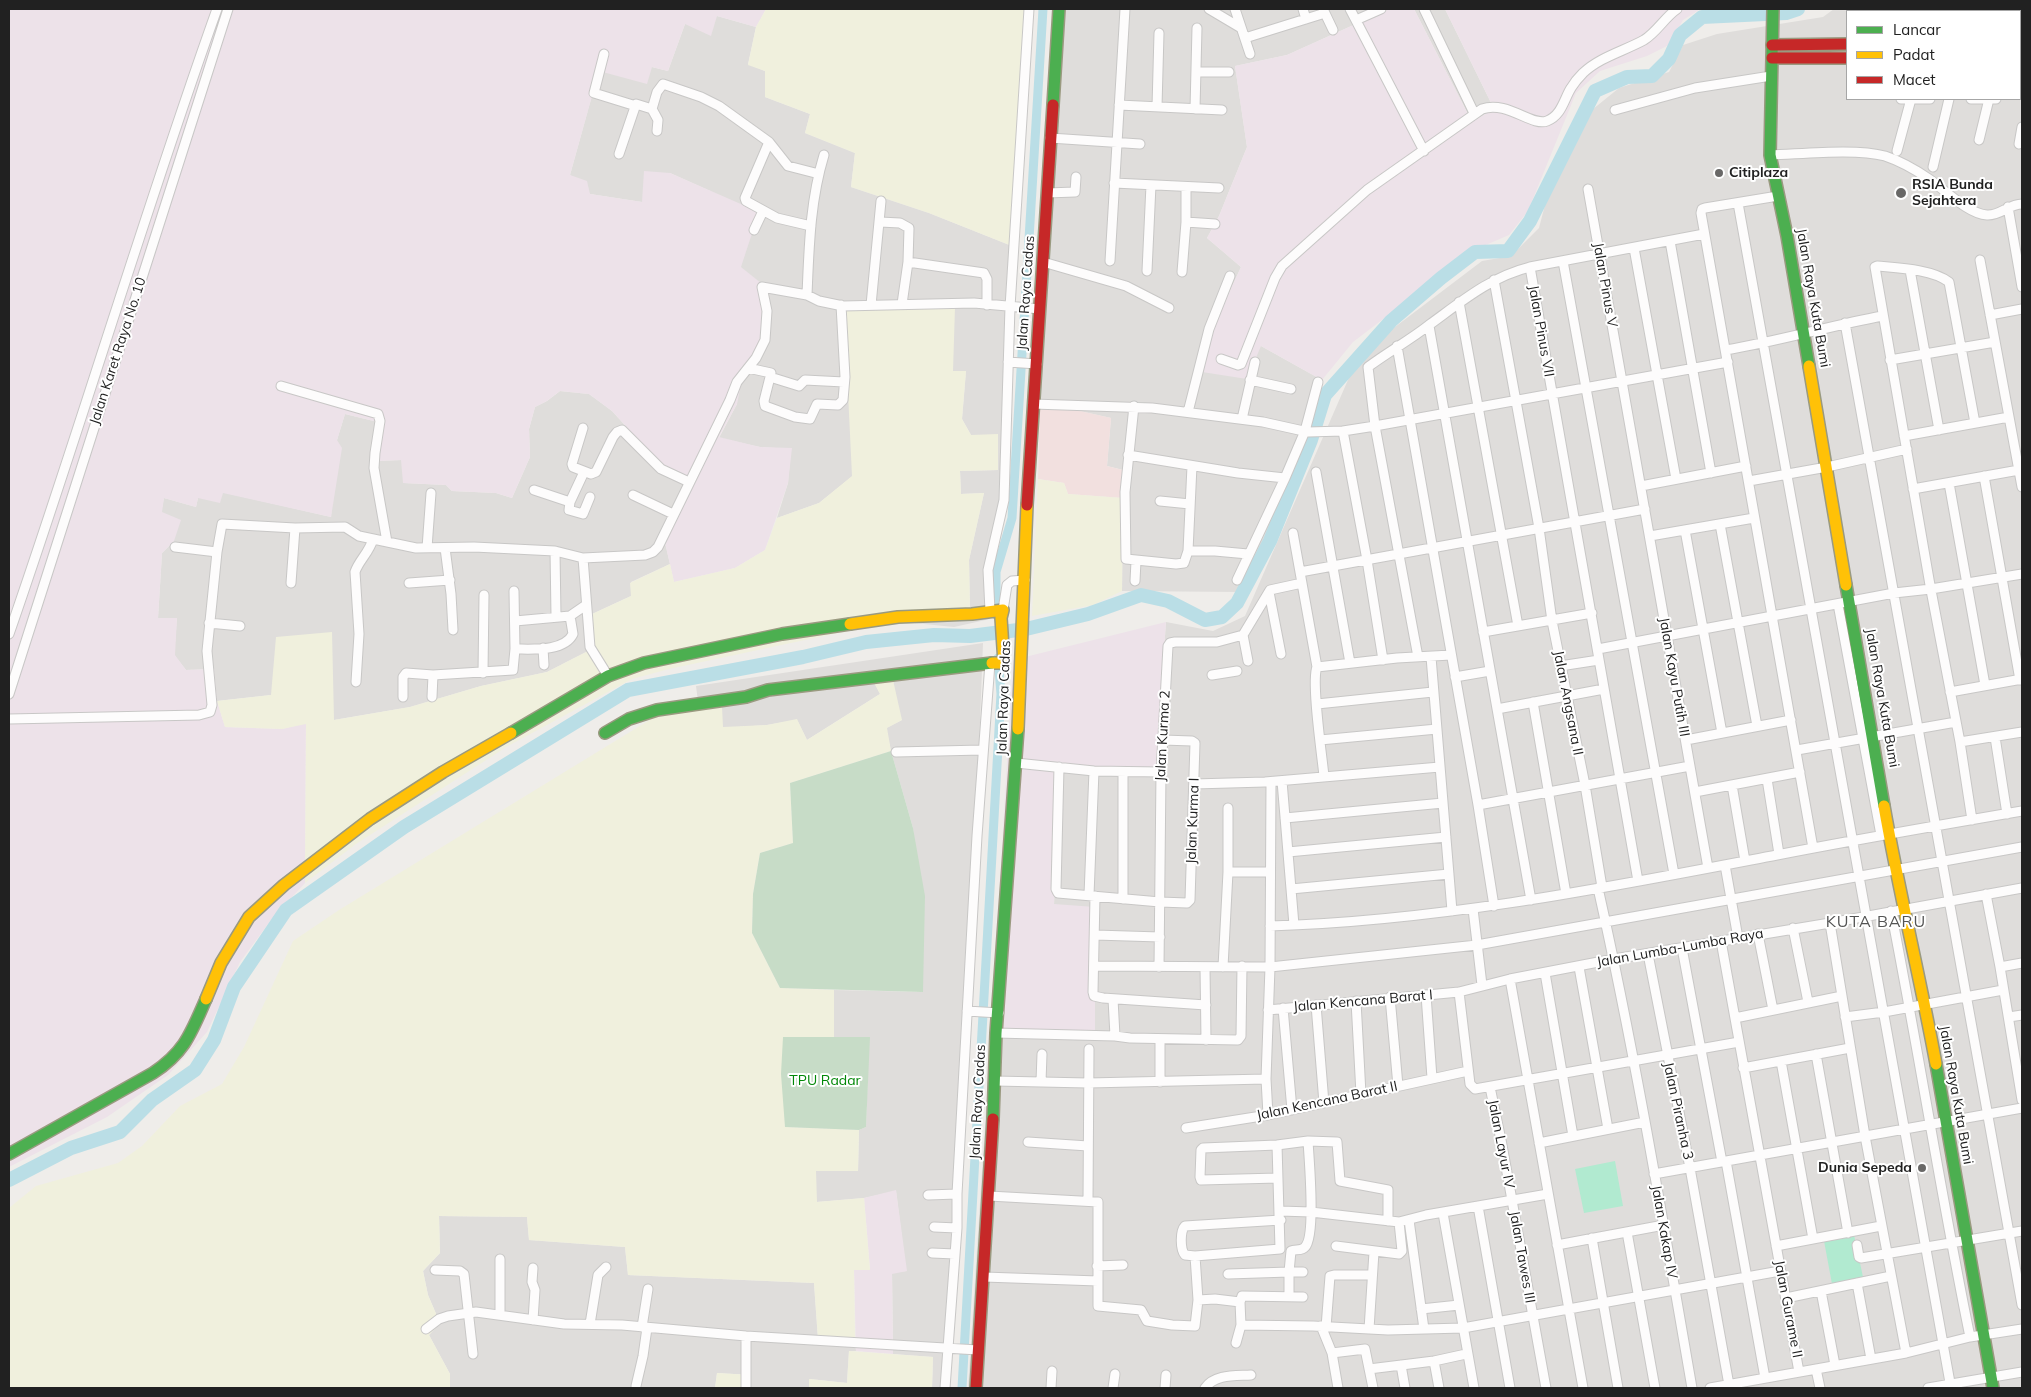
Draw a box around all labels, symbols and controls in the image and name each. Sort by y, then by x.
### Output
legend [1846,10,2021,100]
text: Lancar [1893,20,1941,39]
text: Padat [1893,45,1935,64]
text: Macet [1893,70,1936,89]
place label: Citiplaza [1729,165,1788,181]
marker: Citiplaza [1713,167,1725,179]
place label: RSIA Bunda Sejahtera [1912,177,1993,210]
marker: RSIA Bunda Sejahtera [1894,186,1908,200]
street label: Jalan Raya Kuta Bumi [1792,227,1834,369]
street label: Jalan Raya Cadas [1014,235,1038,351]
street label: Jalan Pinus V [1589,241,1621,329]
street label: Jalan Karet Raya No. 10 [86,275,150,427]
street label: Jalan Pinus VII [1525,284,1557,378]
street label: Jalan Kayu Putih III [1655,616,1693,738]
street label: Jalan Raya Kuta Bumi [1861,627,1903,769]
street label: Jalan Raya Cadas [994,640,1014,756]
street label: Jalan Angsana II [1550,649,1586,757]
street label: Jalan Kurma 2 [1152,690,1174,782]
street label: Jalan Kurma I [1183,778,1203,864]
district label: KUTA BARU [1825,912,1927,932]
street label: Jalan Lumba-Lumba Raya [1595,925,1765,971]
street label: Jalan Kencana Barat I [1292,987,1434,1015]
street label: Jalan Raya Kuta Bumi [1935,1024,1977,1166]
street label: Jalan Raya Cadas [967,1044,989,1160]
street label: Jalan Piranha 3 [1659,1061,1697,1161]
park label: TPU Radar [789,1073,861,1089]
street label: Jalan Kencana Barat II [1255,1078,1399,1124]
street label: Jalan Layur IV [1484,1098,1518,1190]
place label: Dunia Sepeda [1818,1160,1912,1176]
marker: Dunia Sepeda [1916,1162,1928,1174]
street label: Jalan Kakap IV [1647,1184,1681,1280]
street label: Jalan Tawes III [1506,1210,1538,1304]
street label: Jalan Gurame II [1770,1259,1806,1359]

